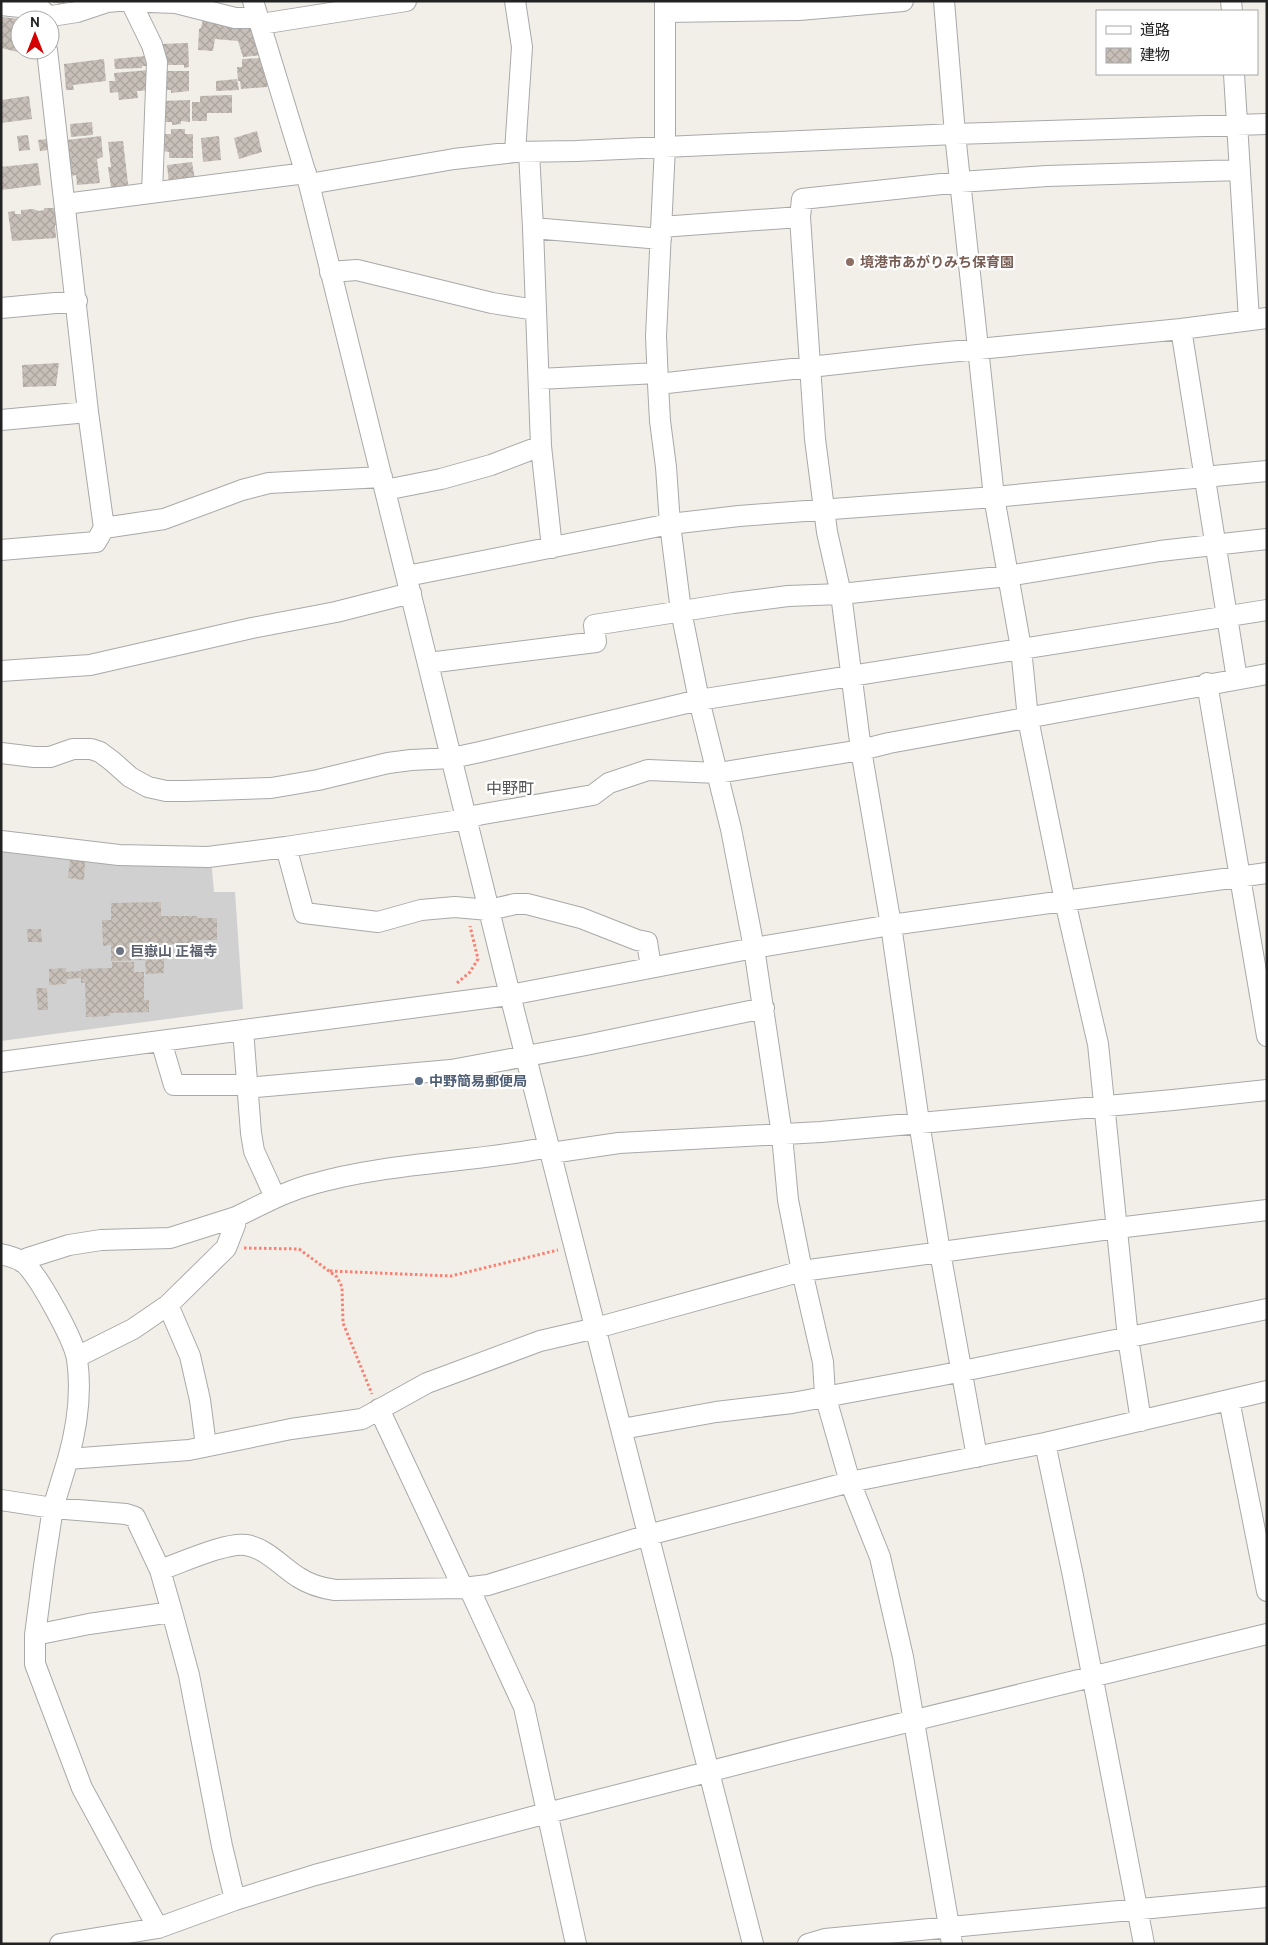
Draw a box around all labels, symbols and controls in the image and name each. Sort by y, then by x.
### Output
north arrow [10,10,60,60]
legend [1096,10,1258,75]
text: N [30,13,40,31]
text: 道路 [1140,21,1170,39]
text: 建物 [1140,46,1170,64]
place label: 境港市あがりみち保育園 [860,253,1014,271]
marker: 境港市あがりみち保育園 [844,256,856,268]
district label: 中野町 [486,779,534,798]
place label: 巨嶽山 正福寺 [130,942,217,960]
marker: 巨嶽山 正福寺 [114,945,126,957]
place label: 中野簡易郵便局 [429,1072,527,1090]
marker: 中野簡易郵便局 [413,1075,425,1087]

